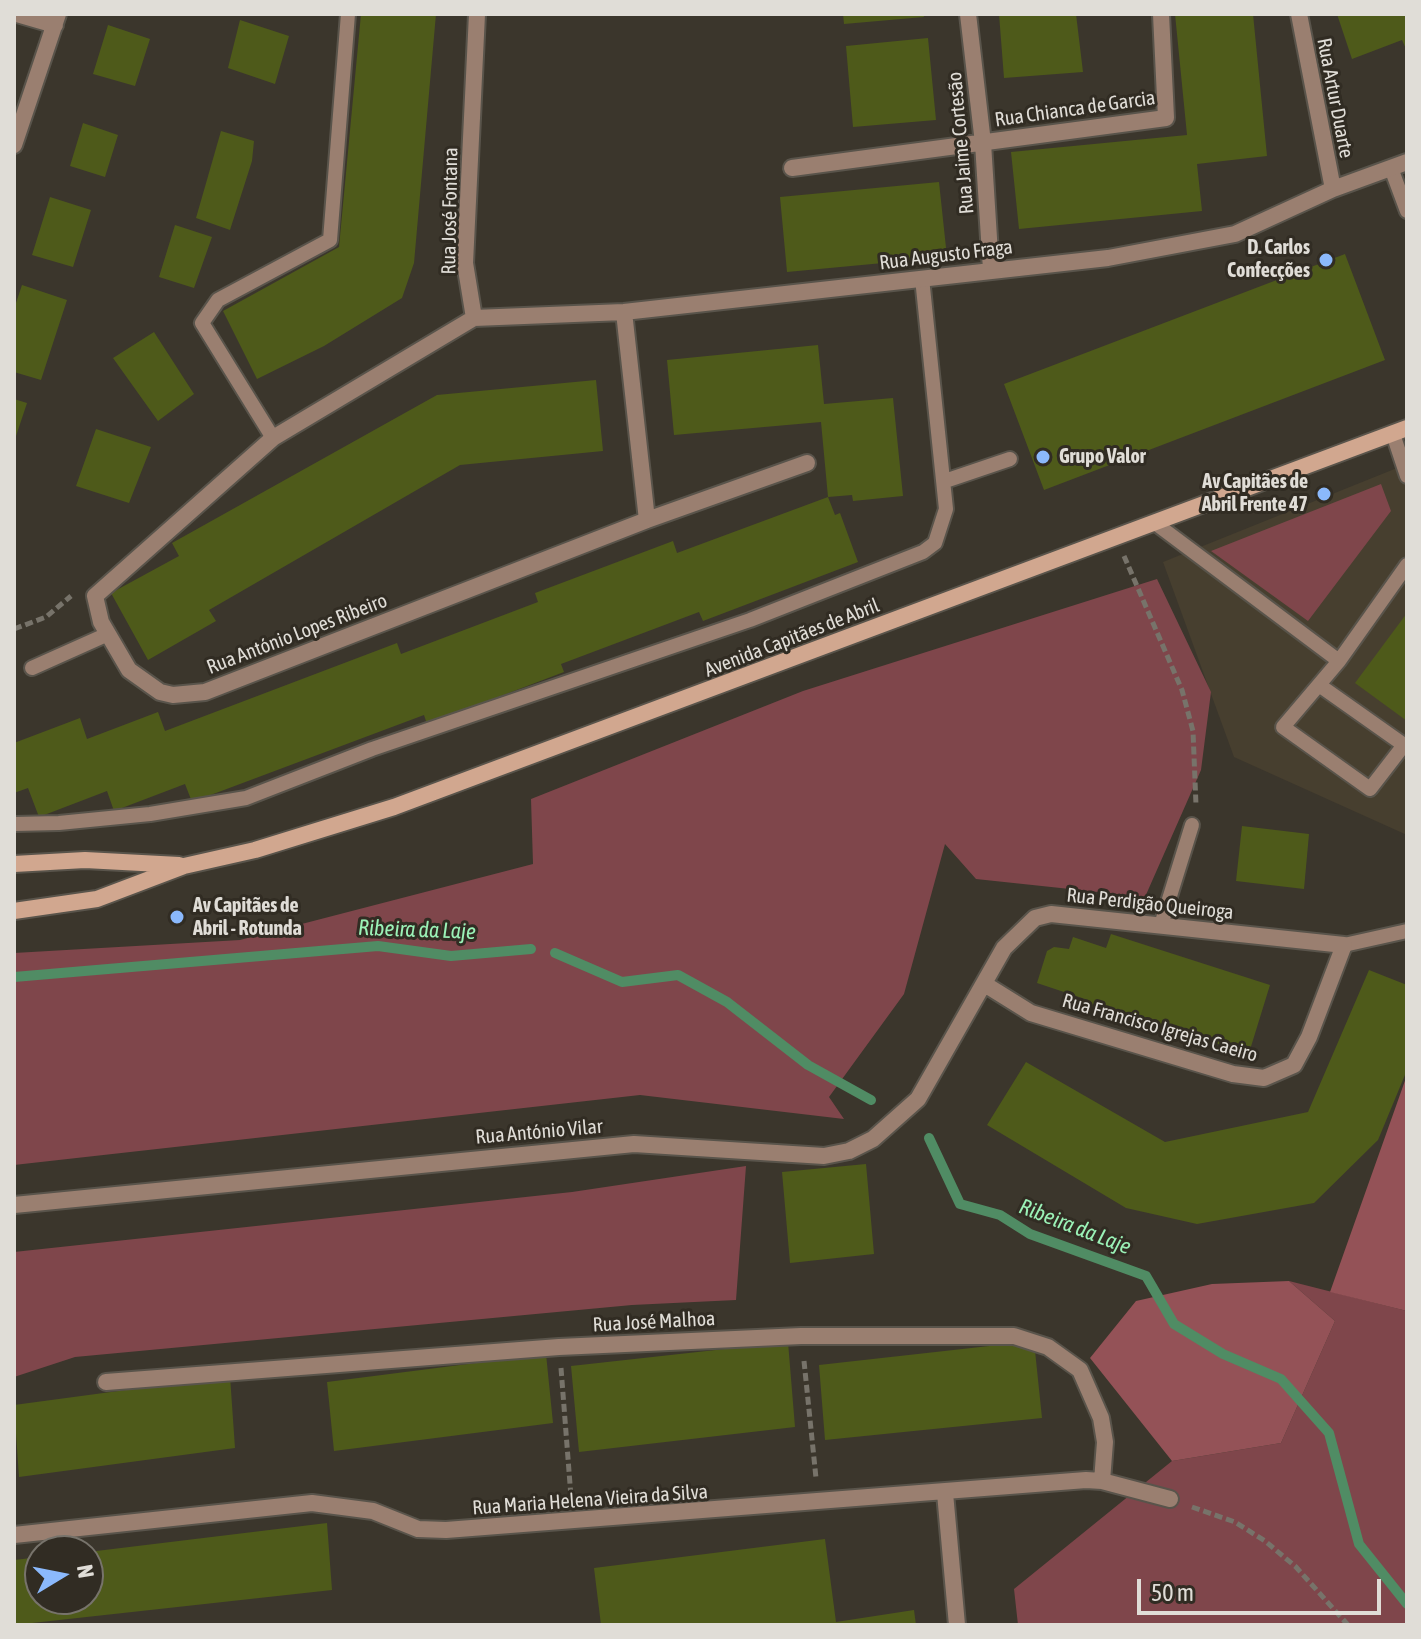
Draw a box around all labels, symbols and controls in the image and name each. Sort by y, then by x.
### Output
street label: Rua Artur Duarte [1312,36,1358,160]
street label: Rua Jaime Cortesão [943,71,979,215]
street label: Rua Chianca de Garcia [993,86,1157,132]
street label: Rua José Fontana [437,147,463,275]
street label: Rua Augusto Fraga [878,235,1014,275]
place label: D. Carlos Confecções [1227,236,1310,283]
marker: D. Carlos Confecções [1317,251,1335,269]
place label: Grupo Valor [1059,445,1146,469]
marker: Grupo Valor [1034,448,1052,466]
place label: Av Capitães de Abril Frente 47 [1202,470,1308,517]
marker: Av Capitães de Abril Frente 47 [1315,485,1333,503]
street label: Rua António Lopes Ribeiro [203,589,391,679]
street label: Avenida Capitães de Abril [701,594,883,682]
street label: Rua Perdigão Queiroga [1065,883,1235,925]
place label: Av Capitães de Abril - Rotunda [193,894,302,941]
marker: Av Capitães de Abril - Rotunda [168,908,186,926]
water label: Ribeira da Laje [358,915,476,945]
street label: Rua Francisco Igrejas Caeiro [1060,989,1260,1067]
street label: Rua António Vilar [474,1114,604,1150]
water label: Ribeira da Laje [1015,1194,1135,1260]
street label: Rua José Malhoa [592,1307,716,1337]
street label: Rua Maria Helena Vieira da Silva [471,1480,709,1520]
north arrow [24,1535,104,1615]
text: N [72,1563,100,1580]
scale bar [1141,1563,1385,1613]
text: 50 m [1151,1579,1194,1606]

